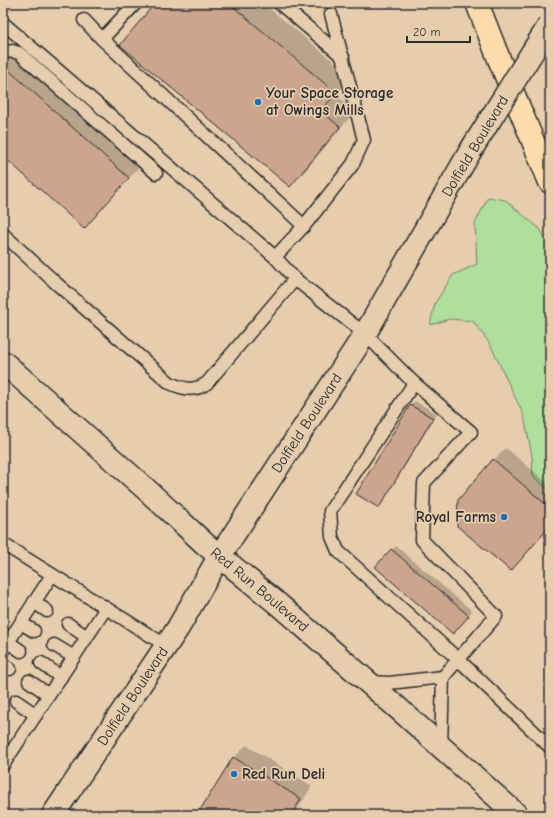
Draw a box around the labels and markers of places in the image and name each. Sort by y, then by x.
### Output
place label: Your Space Storage at Owings Mills [266,84,393,119]
marker: Your Space Storage at Owings Mills [253,97,263,107]
place label: Royal Farms [416,508,496,526]
marker: Royal Farms [499,512,509,522]
place label: Red Run Deli [242,765,325,783]
marker: Red Run Deli [229,769,239,779]

